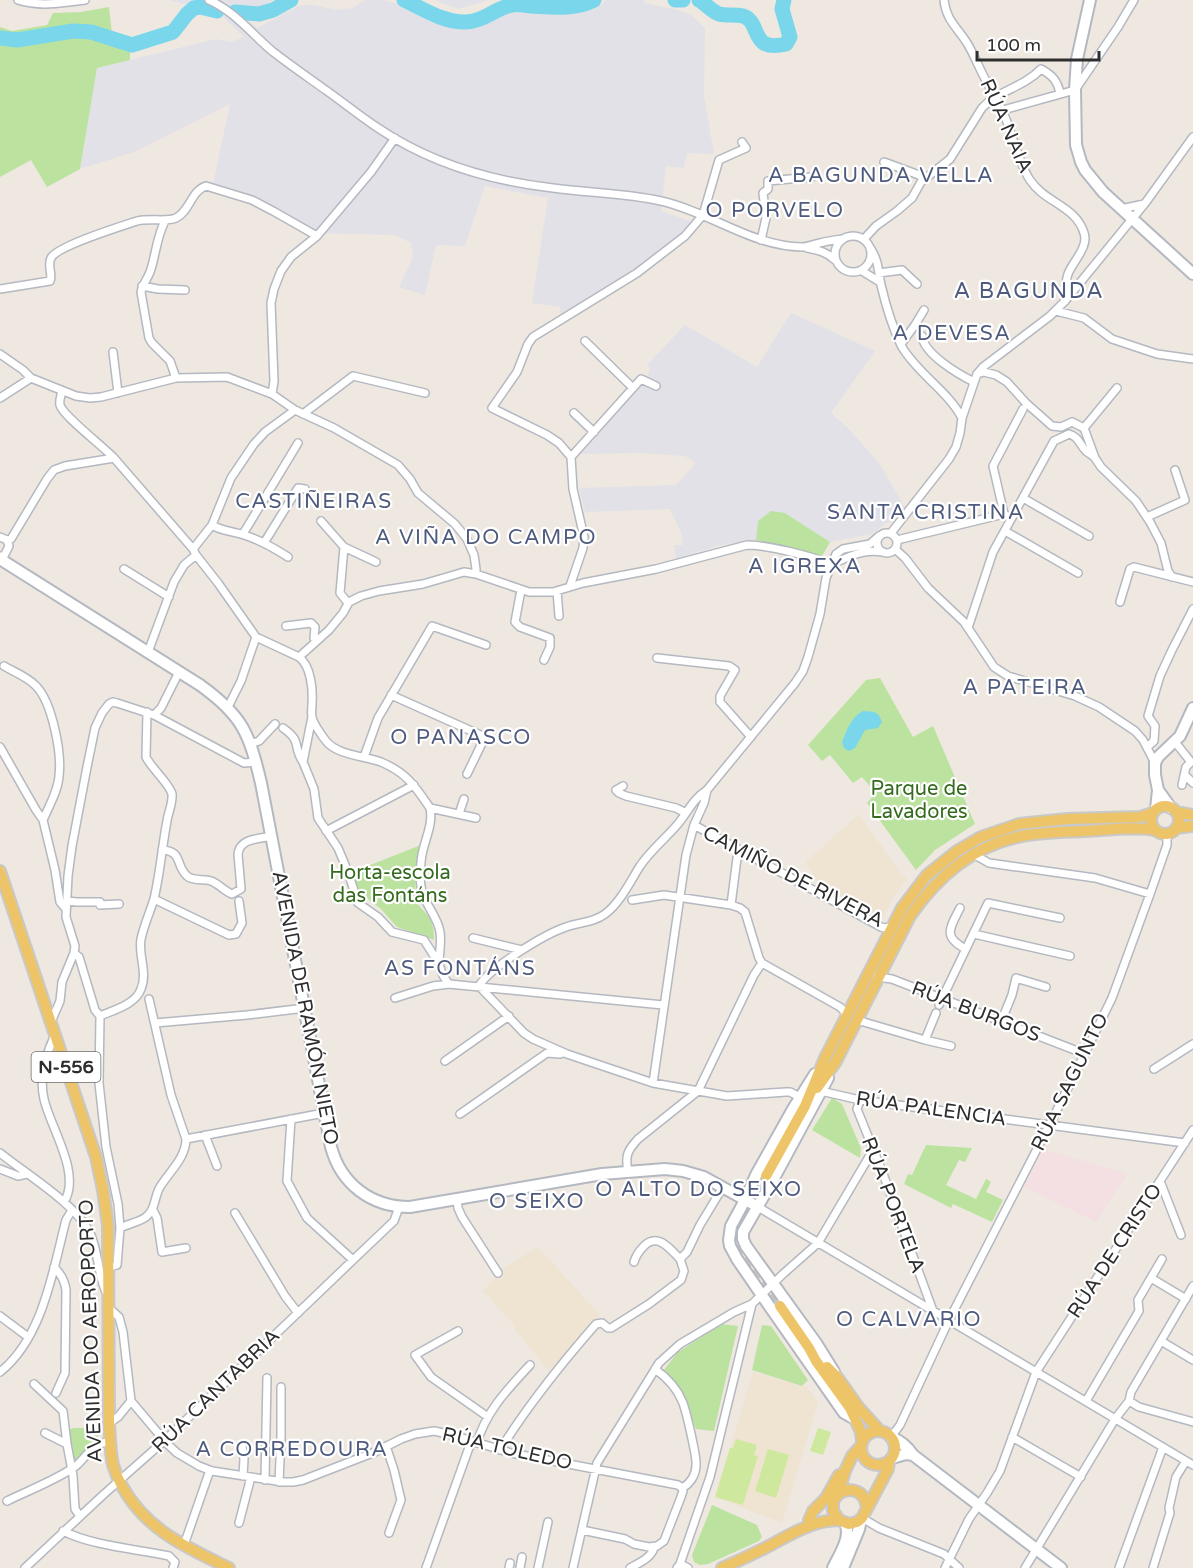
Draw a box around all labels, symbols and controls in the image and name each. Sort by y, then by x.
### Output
scale bar [977,24,1098,62]
text: 100 m [986,34,1041,56]
street label: RÚA NAIA [975,75,1038,177]
district label: A BAGUNDA VELLA [768,163,994,188]
district label: O PORVELO [705,198,845,223]
district label: A BAGUNDA [954,278,1104,304]
district label: A DEVESA [893,321,1011,346]
district label: CASTIÑEIRAS [235,489,393,514]
district label: SANTA CRISTINA [827,500,1025,525]
district label: A VIÑA DO CAMPO [375,525,597,550]
district label: A IGREXA [748,554,862,579]
district label: A PATEIRA [963,675,1087,700]
district label: O PANASCO [390,725,532,750]
park label: Parque de Lavadores [870,777,968,824]
street label: CAMIÑO DE RIVERA [698,820,888,933]
park label: Horta-escola das Fontáns [329,861,451,908]
street label: AVENIDA DE RAMÓN NIETO [267,869,344,1147]
district label: AS FONTÁNS [384,956,536,981]
street label: RÚA BURGOS [908,975,1044,1048]
street label: RÚA SAGUNTO [1025,1009,1114,1155]
road number: N-556 [32,1052,100,1082]
street label: RÚA PALENCIA [854,1086,1008,1131]
street label: RÚA PORTELA [856,1133,931,1277]
district label: O ALTO DO SEIXO [595,1177,803,1202]
street label: RÚA DE CRISTO [1062,1179,1167,1323]
district label: O SEIXO [489,1189,585,1214]
street label: AVENIDA DO AEROPORTO [74,1199,108,1463]
district label: O CALVARIO [836,1307,982,1332]
street label: RÚA CANTABRIA [146,1323,285,1458]
street label: RÚA TOLEDO [440,1421,575,1476]
district label: A CORREDOURA [195,1437,389,1462]

